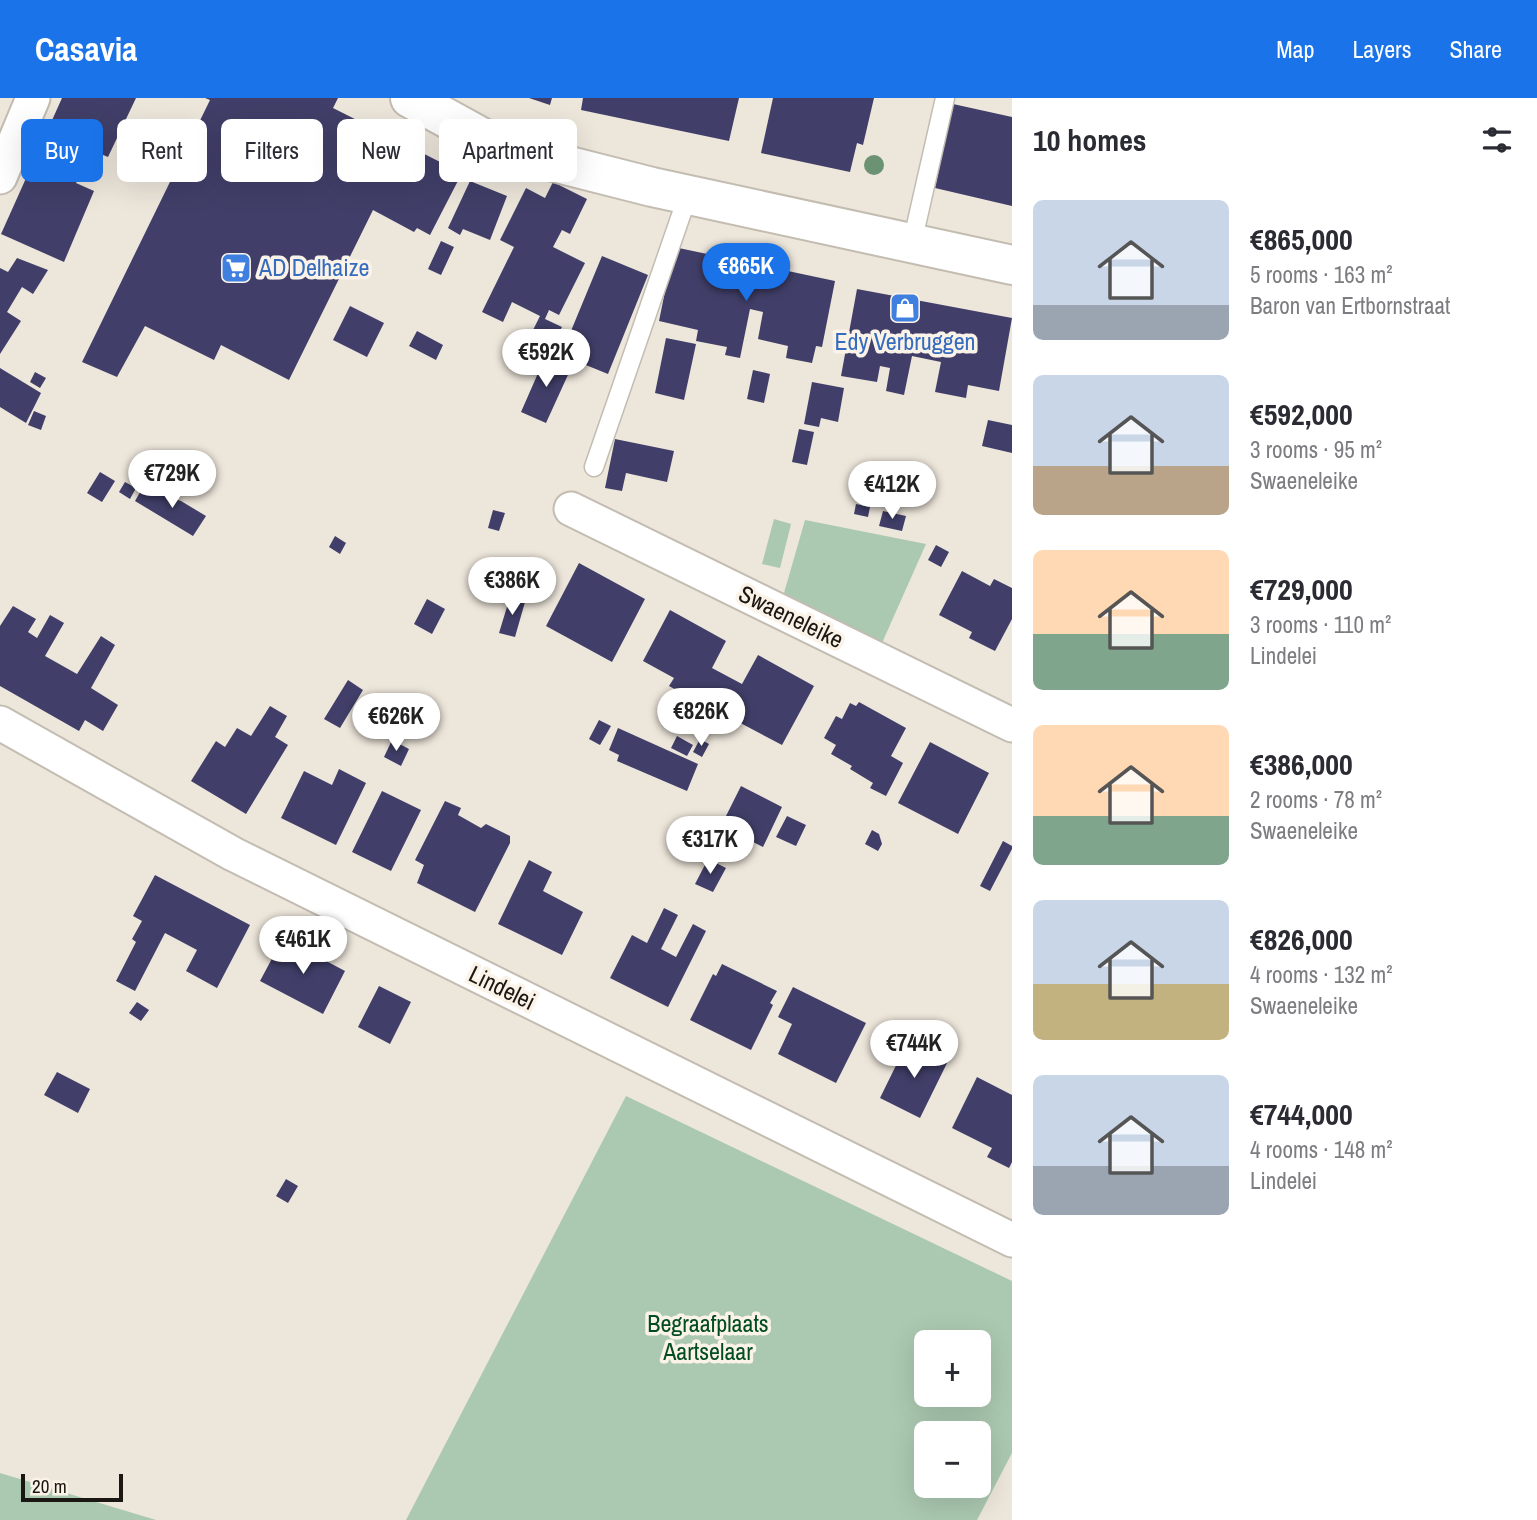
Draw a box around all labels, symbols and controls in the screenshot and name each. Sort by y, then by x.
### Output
text: Casavia [35,27,137,71]
text: Map [1276,33,1314,65]
text: Layers [1352,33,1411,65]
text: Share [1449,33,1502,65]
chip: Buy [21,119,103,182]
chip: Rent [117,119,207,182]
chip: Filters [221,119,323,182]
chip: New [337,119,425,182]
chip: Apartment [439,119,577,182]
text: 10 homes [1033,120,1147,160]
icon: filters [1478,121,1516,159]
text: €865,000 [1250,219,1353,259]
icon: home [1089,228,1173,312]
pin: €865K [697,244,795,303]
text: €865K [718,250,774,281]
supermarket icon: AD Delhaize [219,251,253,285]
place label: AD Delhaize [258,251,369,283]
text: 5 rooms · 163 m² [1250,259,1393,290]
text: Baron van Ertbornstraat [1250,290,1450,321]
shop icon: Edy Verbruggen [888,291,922,325]
place label: Edy Verbruggen [834,325,976,357]
pin: €592K [497,330,595,389]
text: €592K [518,336,574,367]
text: €592,000 [1250,394,1353,434]
icon: home [1089,403,1173,487]
text: 3 rooms · 95 m² [1250,434,1382,465]
pin: €729K [123,450,221,510]
text: €729K [144,457,200,488]
pin: €412K [843,462,941,521]
text: Swaeneleike [1250,465,1358,496]
text: €412K [864,468,920,499]
pin: €386K [463,558,561,617]
text: €386K [484,564,540,595]
text: €729,000 [1250,569,1353,609]
street label: Swaeneleike [734,577,849,655]
icon: home [1089,578,1173,662]
text: 3 rooms · 110 m² [1250,609,1391,640]
text: Lindelei [1250,640,1317,671]
pin: €826K [652,688,750,748]
pin: €626K [347,694,445,753]
text: €826K [673,695,729,726]
text: €626K [368,700,424,731]
text: €386,000 [1250,744,1353,784]
icon: home [1089,753,1173,837]
text: 2 rooms · 78 m² [1250,784,1382,815]
text: Swaeneleike [1250,815,1358,846]
pin: €317K [661,816,759,876]
text: €317K [682,823,738,854]
pin: €461K [254,916,352,976]
text: €826,000 [1250,919,1353,959]
text: €461K [275,923,331,954]
icon: home [1089,928,1173,1012]
street label: Lindelei [464,957,541,1017]
text: 4 rooms · 132 m² [1250,959,1393,990]
text: Swaeneleike [1250,990,1358,1021]
pin: €744K [865,1020,963,1080]
text: €744K [886,1027,942,1058]
text: €744,000 [1250,1094,1353,1134]
icon: home [1089,1103,1173,1187]
text: 4 rooms · 148 m² [1250,1134,1393,1165]
text: Lindelei [1250,1165,1317,1196]
park label: Begraafplaats Aartselaar [647,1307,769,1367]
map controls [914,1330,991,1498]
button: + [914,1330,991,1407]
button: − [914,1421,991,1498]
scale bar [21,1471,122,1503]
text: 20 m [32,1473,67,1499]

